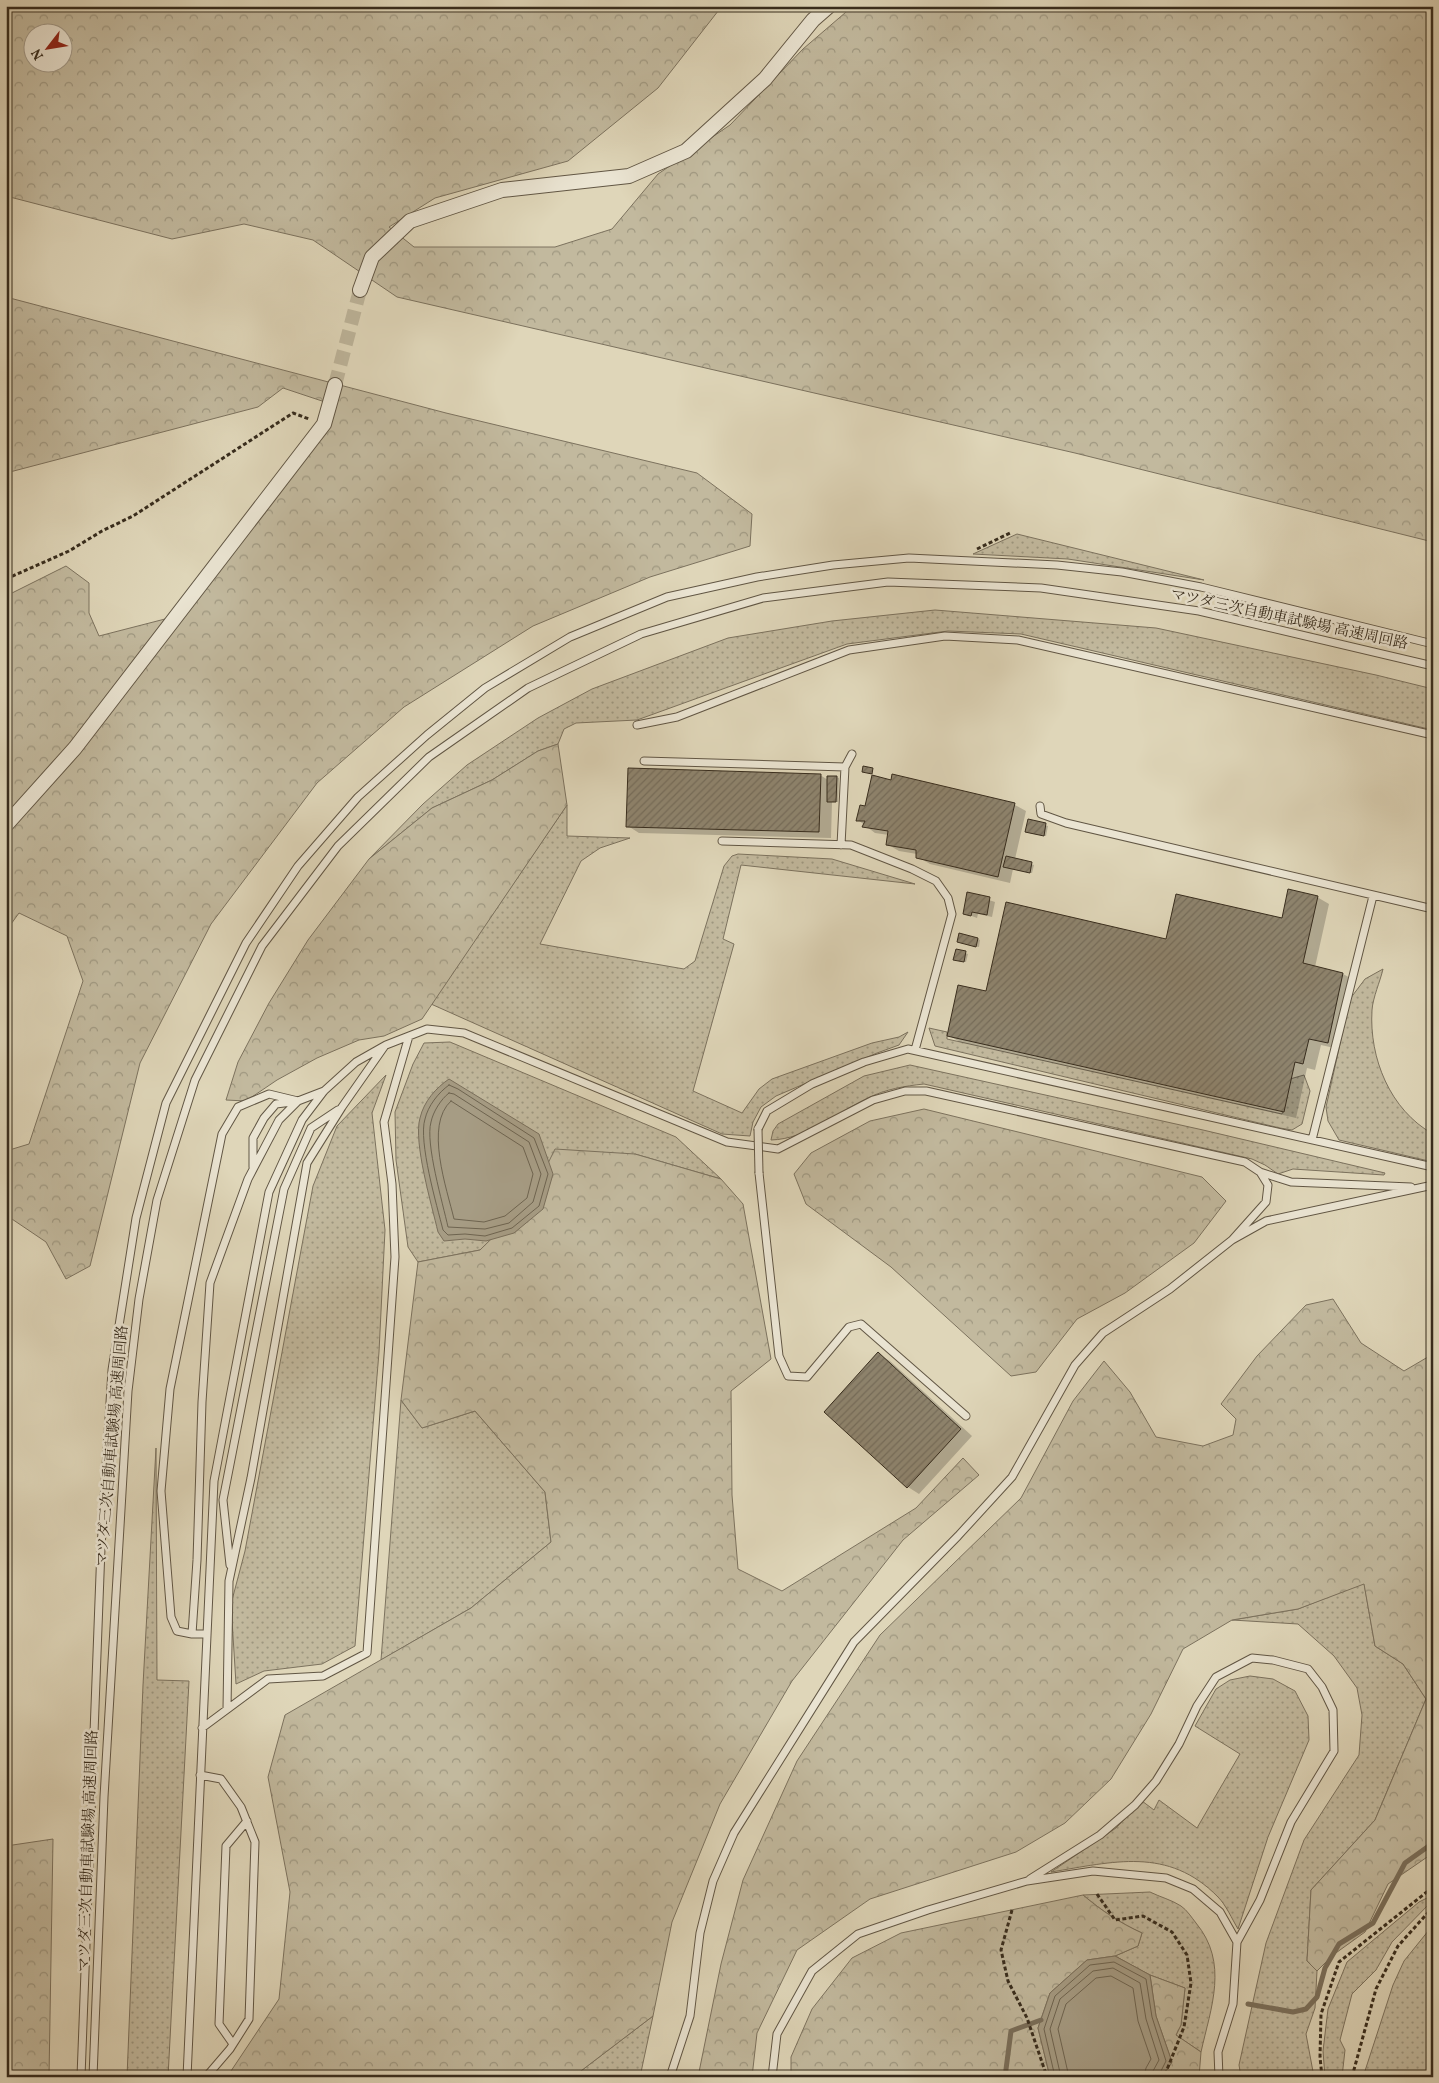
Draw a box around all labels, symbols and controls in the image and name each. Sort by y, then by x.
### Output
north arrow [22,22,72,72]
text: N [27,45,49,63]
street label: マツダ三次自動車試験場 高速周回路 [1168,585,1410,655]
street label: マツダ三次自動車試験場 高速周回路 [92,1324,134,1568]
street label: マツダ三次自動車試験場 高速周回路 [74,1730,104,1972]

